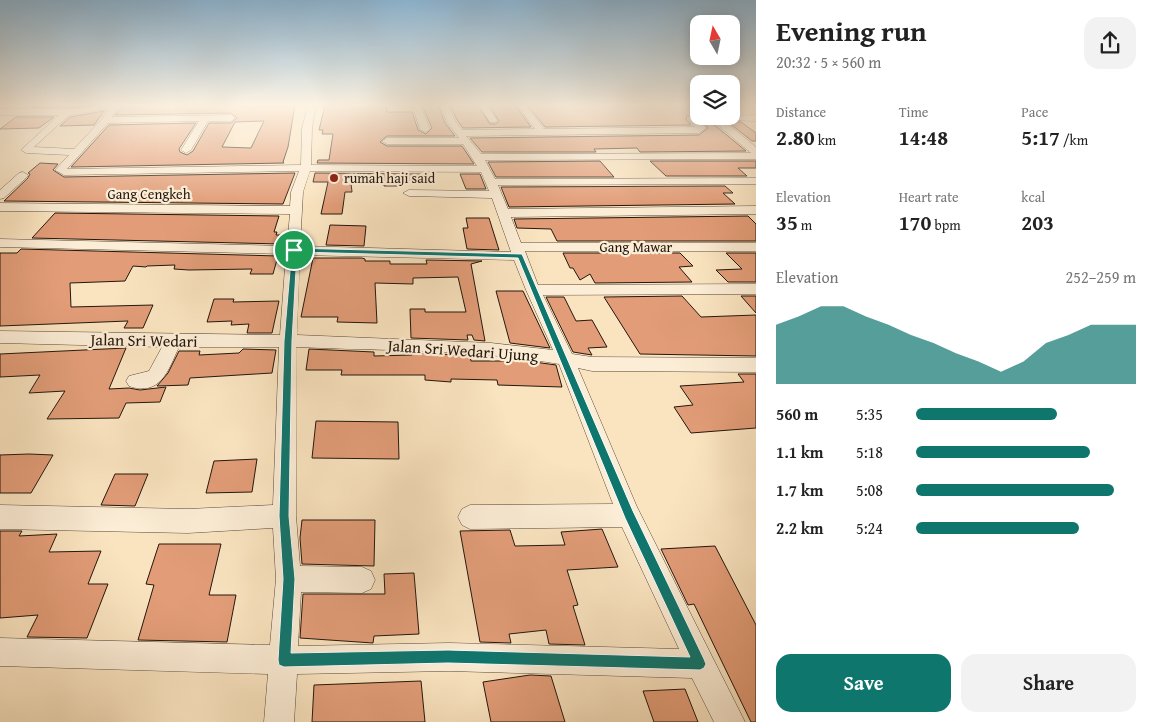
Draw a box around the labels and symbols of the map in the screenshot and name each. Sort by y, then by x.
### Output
north arrow [690,15,740,65]
place label: rumah haji said [344,168,436,188]
marker: rumah haji said [328,172,340,184]
street label: Gang Cengkeh [107,184,191,204]
pin [273,229,315,271]
street label: Gang Mawar [600,237,673,257]
street label: Jalan Sri Wedari [88,327,198,353]
street label: Jalan Sri Wedari Ujung [385,333,539,367]

